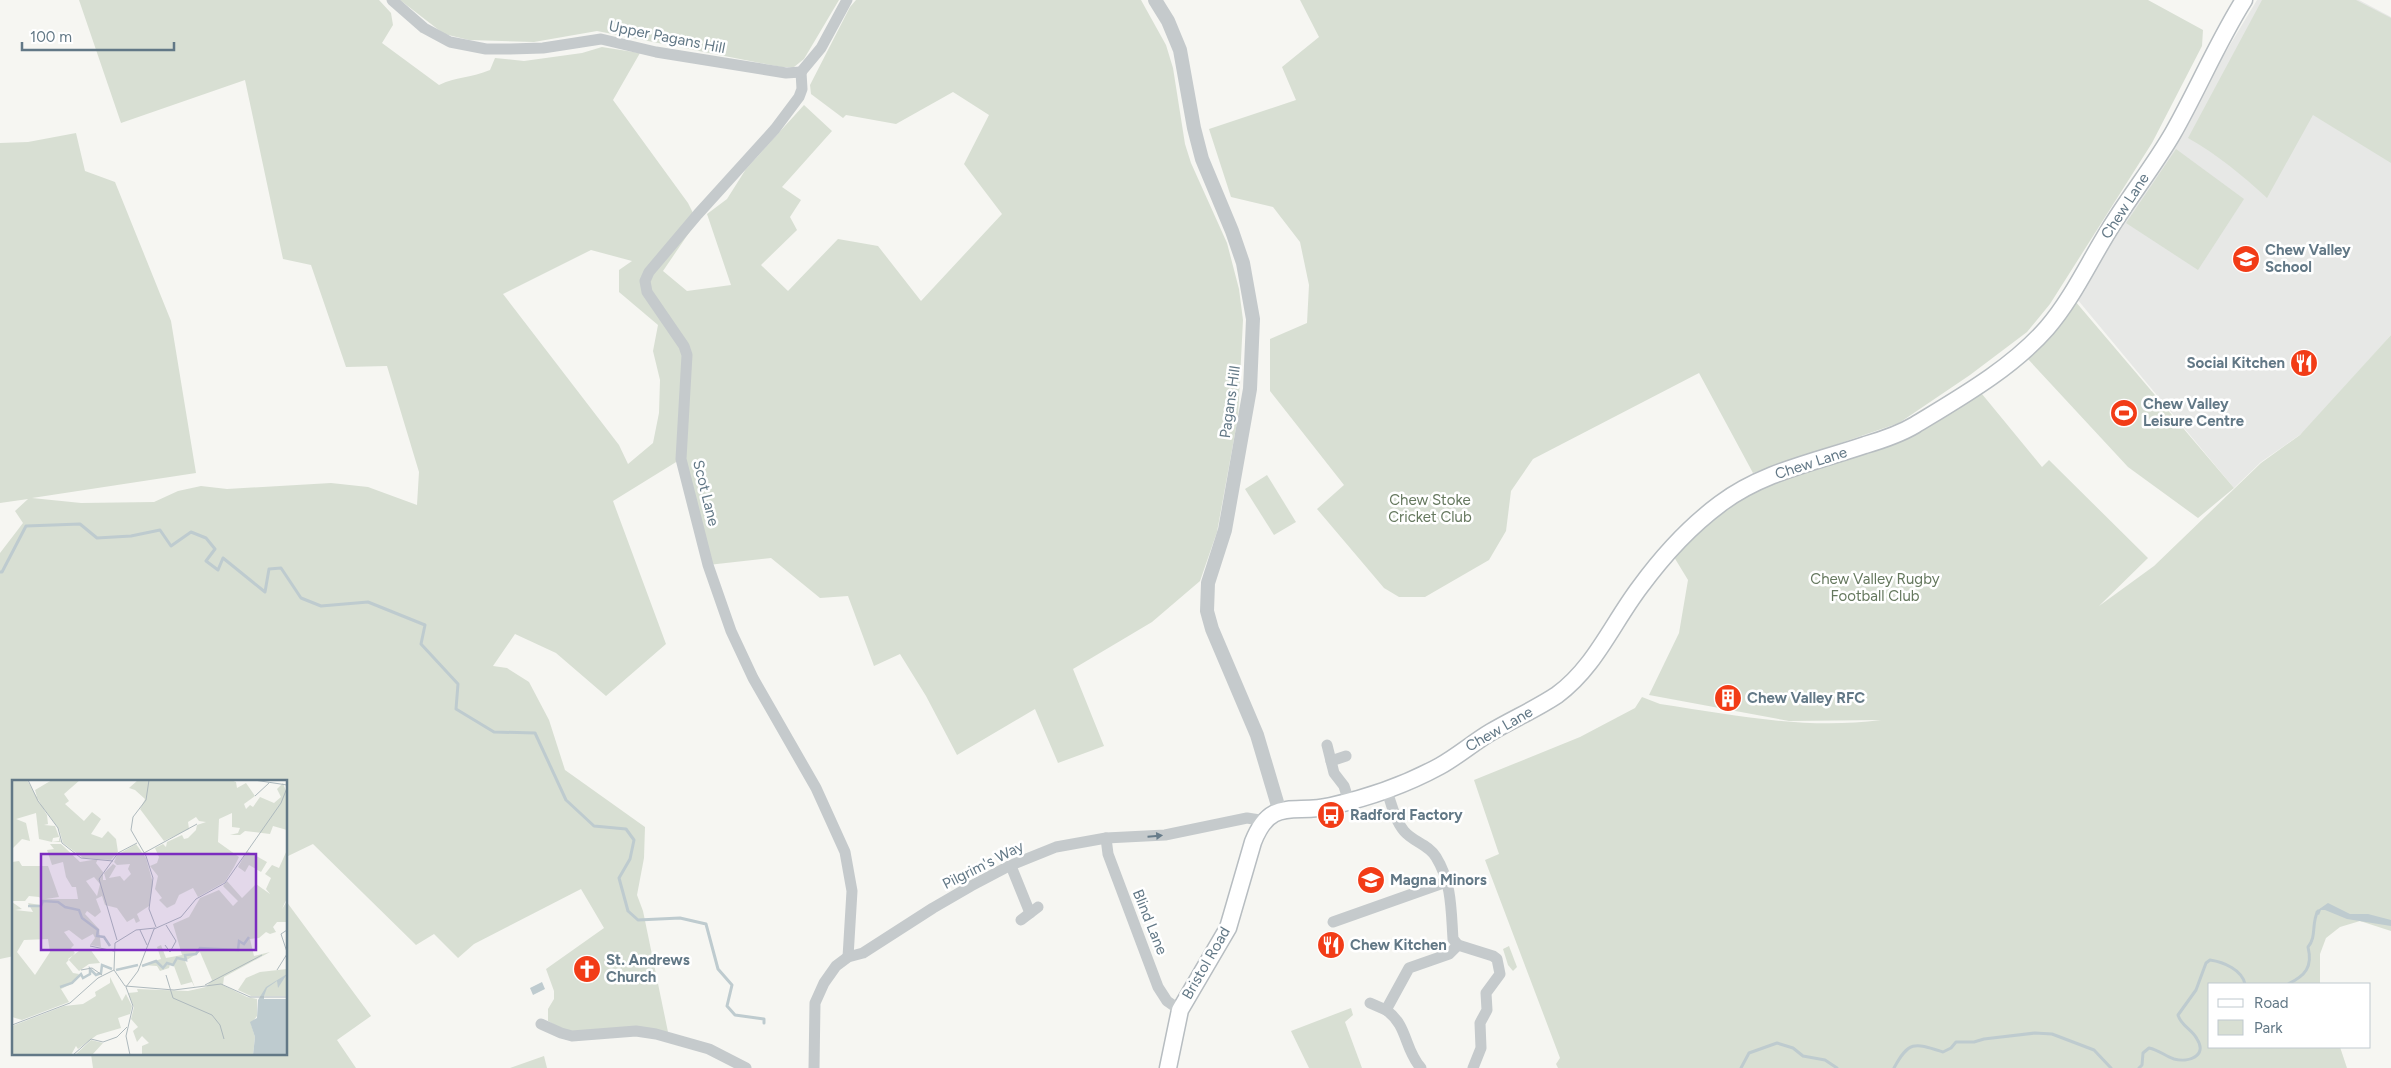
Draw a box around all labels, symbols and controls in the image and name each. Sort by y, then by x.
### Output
street label: Upper Pagans Hill [607,17,727,57]
scale bar [22,20,175,52]
text: 100 m [30,28,72,46]
street label: Chew Lane [2097,170,2153,242]
place label: Chew Valley School [2265,241,2351,276]
school or university icon: Chew Valley School [2231,244,2261,274]
restaurant icon: Social Kitchen [2289,348,2319,378]
place label: Social Kitchen [2186,354,2285,372]
street label: Pagans Hill [1216,365,1244,439]
place label: Chew Valley Leisure Centre [2143,395,2245,430]
sports icon: Chew Valley Leisure Centre [2109,398,2139,428]
street label: Chew Lane [1773,443,1849,483]
street label: Scot Lane [689,458,723,528]
park label: Chew Stoke Cricket Club [1388,491,1472,526]
park label: Chew Valley Rugby Football Club [1810,570,1940,605]
building icon: Chew Valley RFC [1713,683,1743,713]
place label: Chew Valley RFC [1747,689,1865,707]
street label: Chew Lane [1462,703,1536,755]
inset map [12,780,288,1056]
bus stop icon: Radford Factory [1316,800,1346,830]
place label: Radford Factory [1350,806,1463,824]
one-way arrow [1147,832,1163,840]
street label: Pilgrim's Way [939,837,1027,893]
school or university icon: Magna Minors [1356,865,1386,895]
place label: Magna Minors [1390,871,1487,889]
street label: Blind Lane [1129,887,1171,957]
street label: Bristol Road [1178,924,1234,1002]
restaurant icon: Chew Kitchen [1316,930,1346,960]
place label: Chew Kitchen [1350,936,1447,954]
place label: St. Andrews Church [606,951,690,986]
church icon: St. Andrews Church [572,954,602,984]
legend [2208,983,2371,1048]
text: Road [2254,994,2289,1012]
text: Park [2254,1019,2283,1037]

